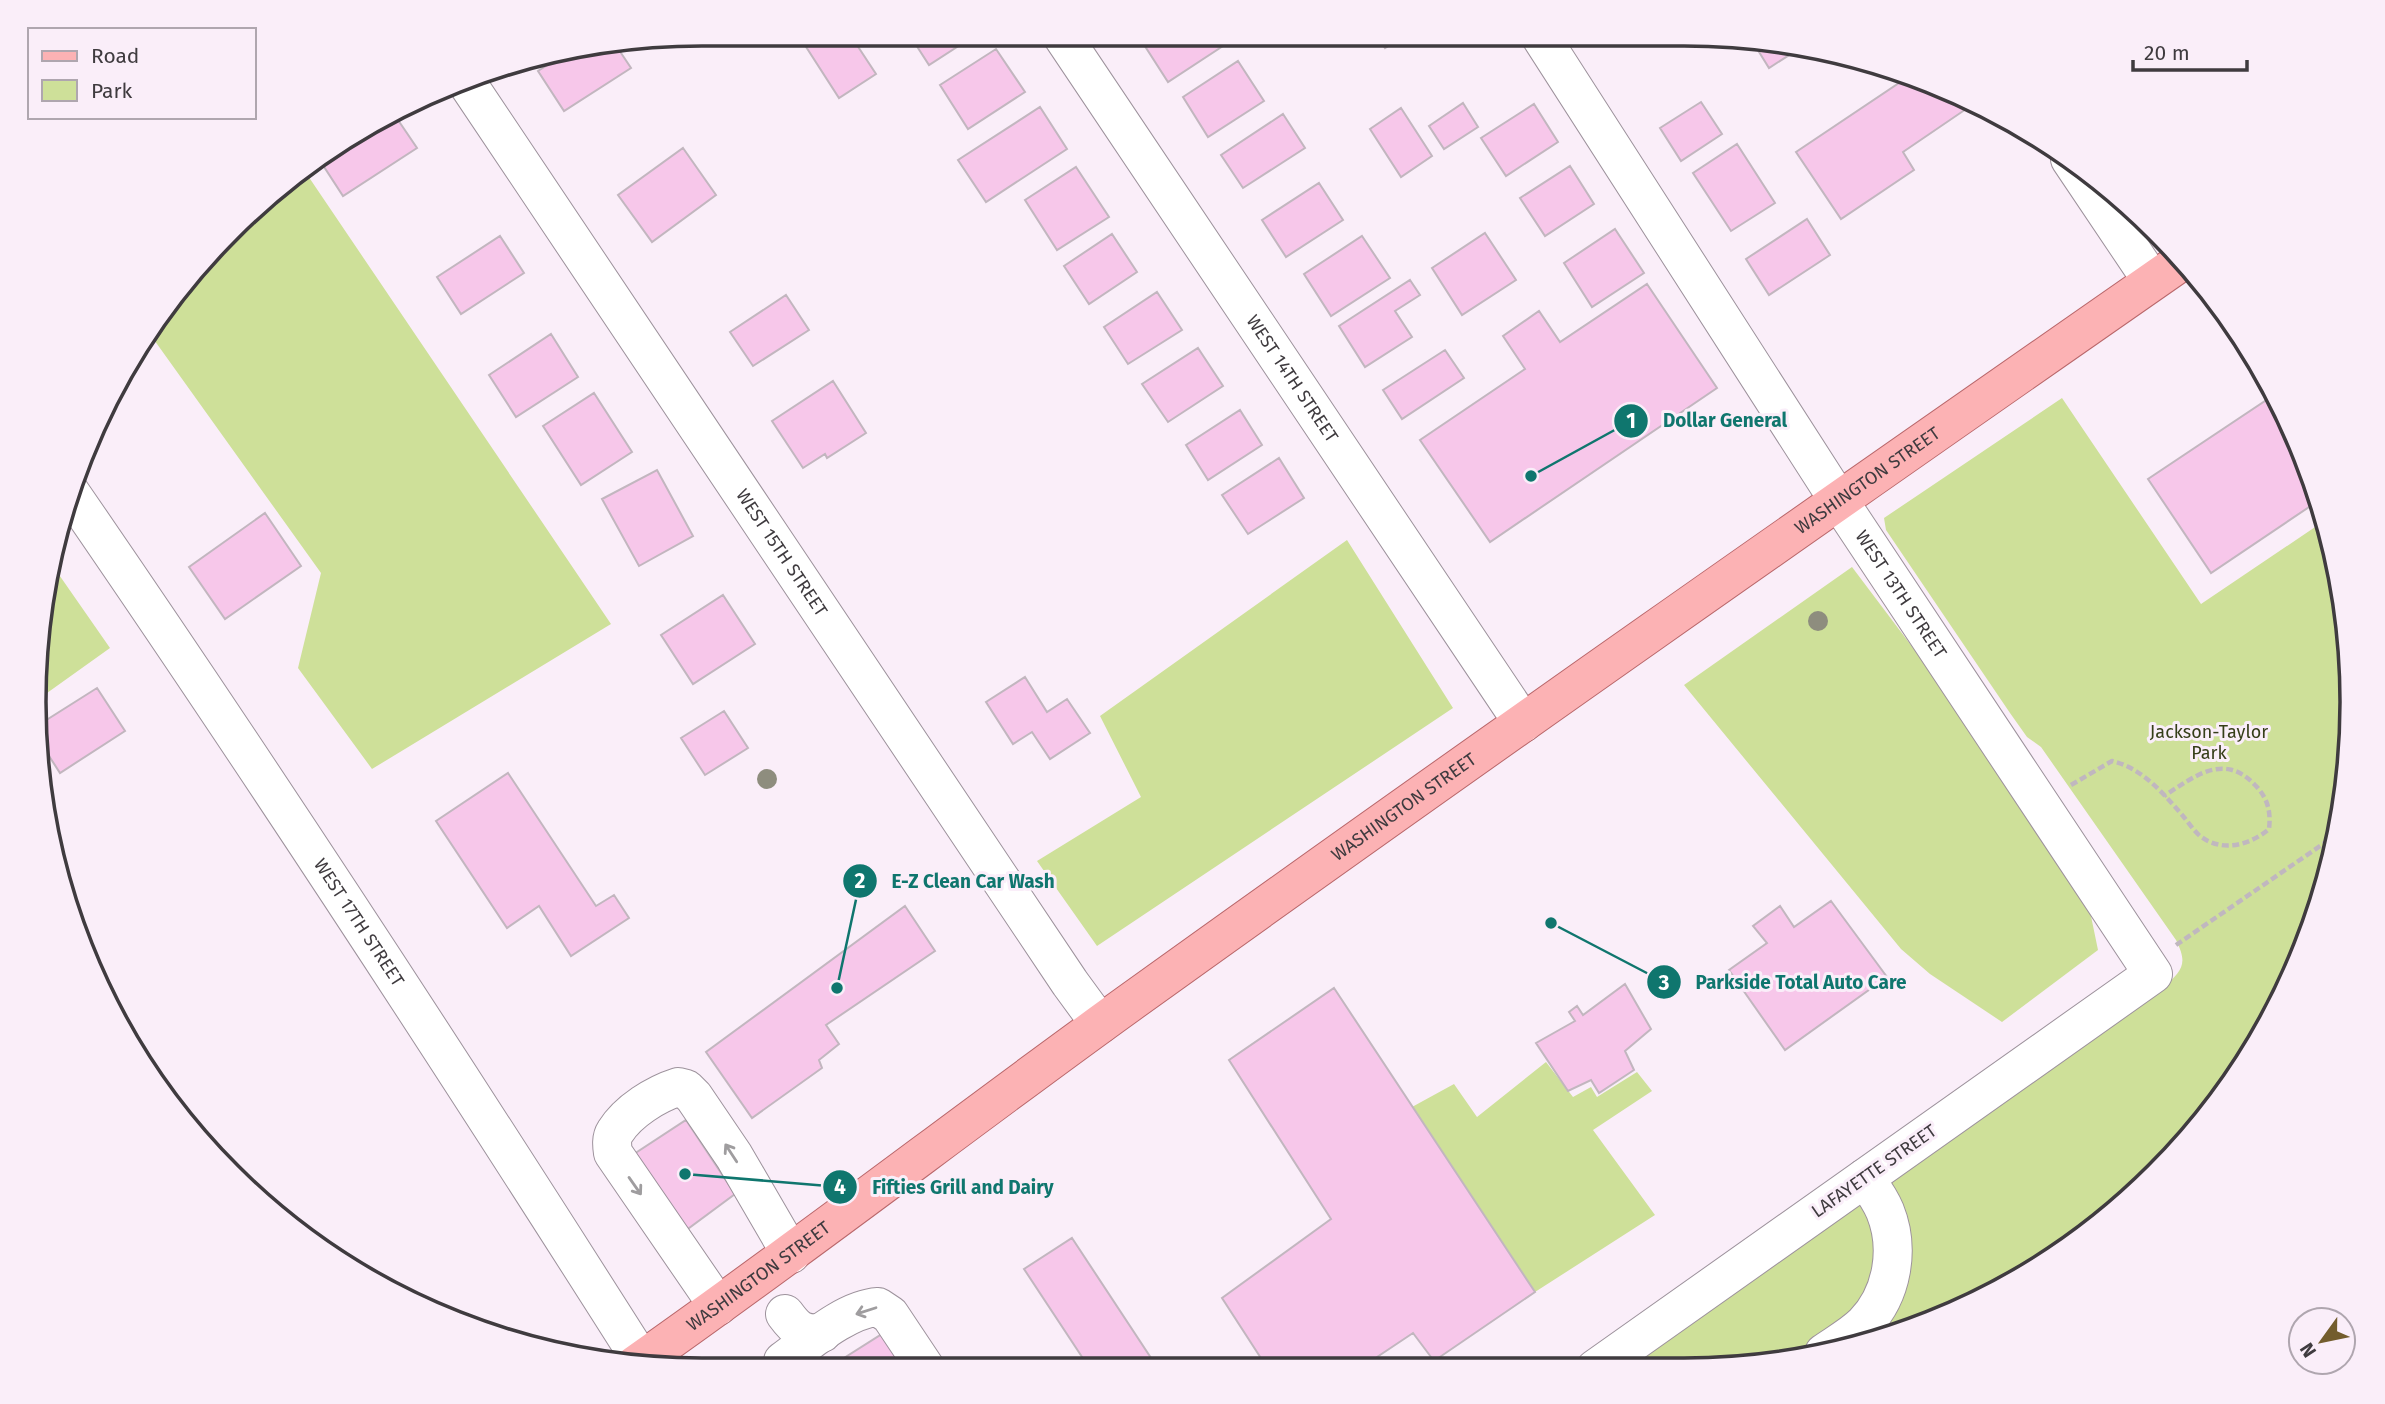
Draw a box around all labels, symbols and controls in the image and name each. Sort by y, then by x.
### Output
legend [28,28,256,119]
scale bar [2133,28,2247,72]
text: 20 m [2144,40,2190,66]
text: Road [91,43,139,69]
text: Park [91,78,133,104]
street label: WEST 14TH STREET [1242,311,1343,447]
callout: Dollar General [1613,401,1801,441]
text: 1 [1626,408,1636,434]
text: Dollar General [1663,409,1787,432]
street label: WASHINGTON STREET [1790,422,1945,539]
street label: WEST 15TH STREET [731,485,833,621]
street label: WEST 13TH STREET [1851,526,1952,663]
park label: Jackson-Taylor Park [2150,721,2268,764]
street label: WASHINGTON STREET [1327,748,1481,866]
street label: WEST 17TH STREET [309,854,409,991]
callout: E-Z Clean Car Wash [843,861,1069,901]
text: 2 [855,868,866,894]
text: E-Z Clean Car Wash [891,870,1055,893]
callout: Parkside Total Auto Care [1647,962,1921,1002]
text: 3 [1658,970,1670,996]
text: Parkside Total Auto Care [1696,971,1906,994]
street label: LAFAYETTE STREET [1807,1119,1941,1222]
one-way arrow [724,1144,739,1163]
callout: Fifties Grill and Dairy [823,1167,1067,1207]
text: 4 [834,1174,846,1200]
one-way arrow [628,1176,642,1195]
text: Fifties Grill and Dairy [872,1176,1054,1199]
street label: WASHINGTON STREET [682,1216,835,1336]
one-way arrow [855,1306,877,1318]
north arrow [2287,1306,2357,1376]
text: N [2295,1338,2321,1362]

